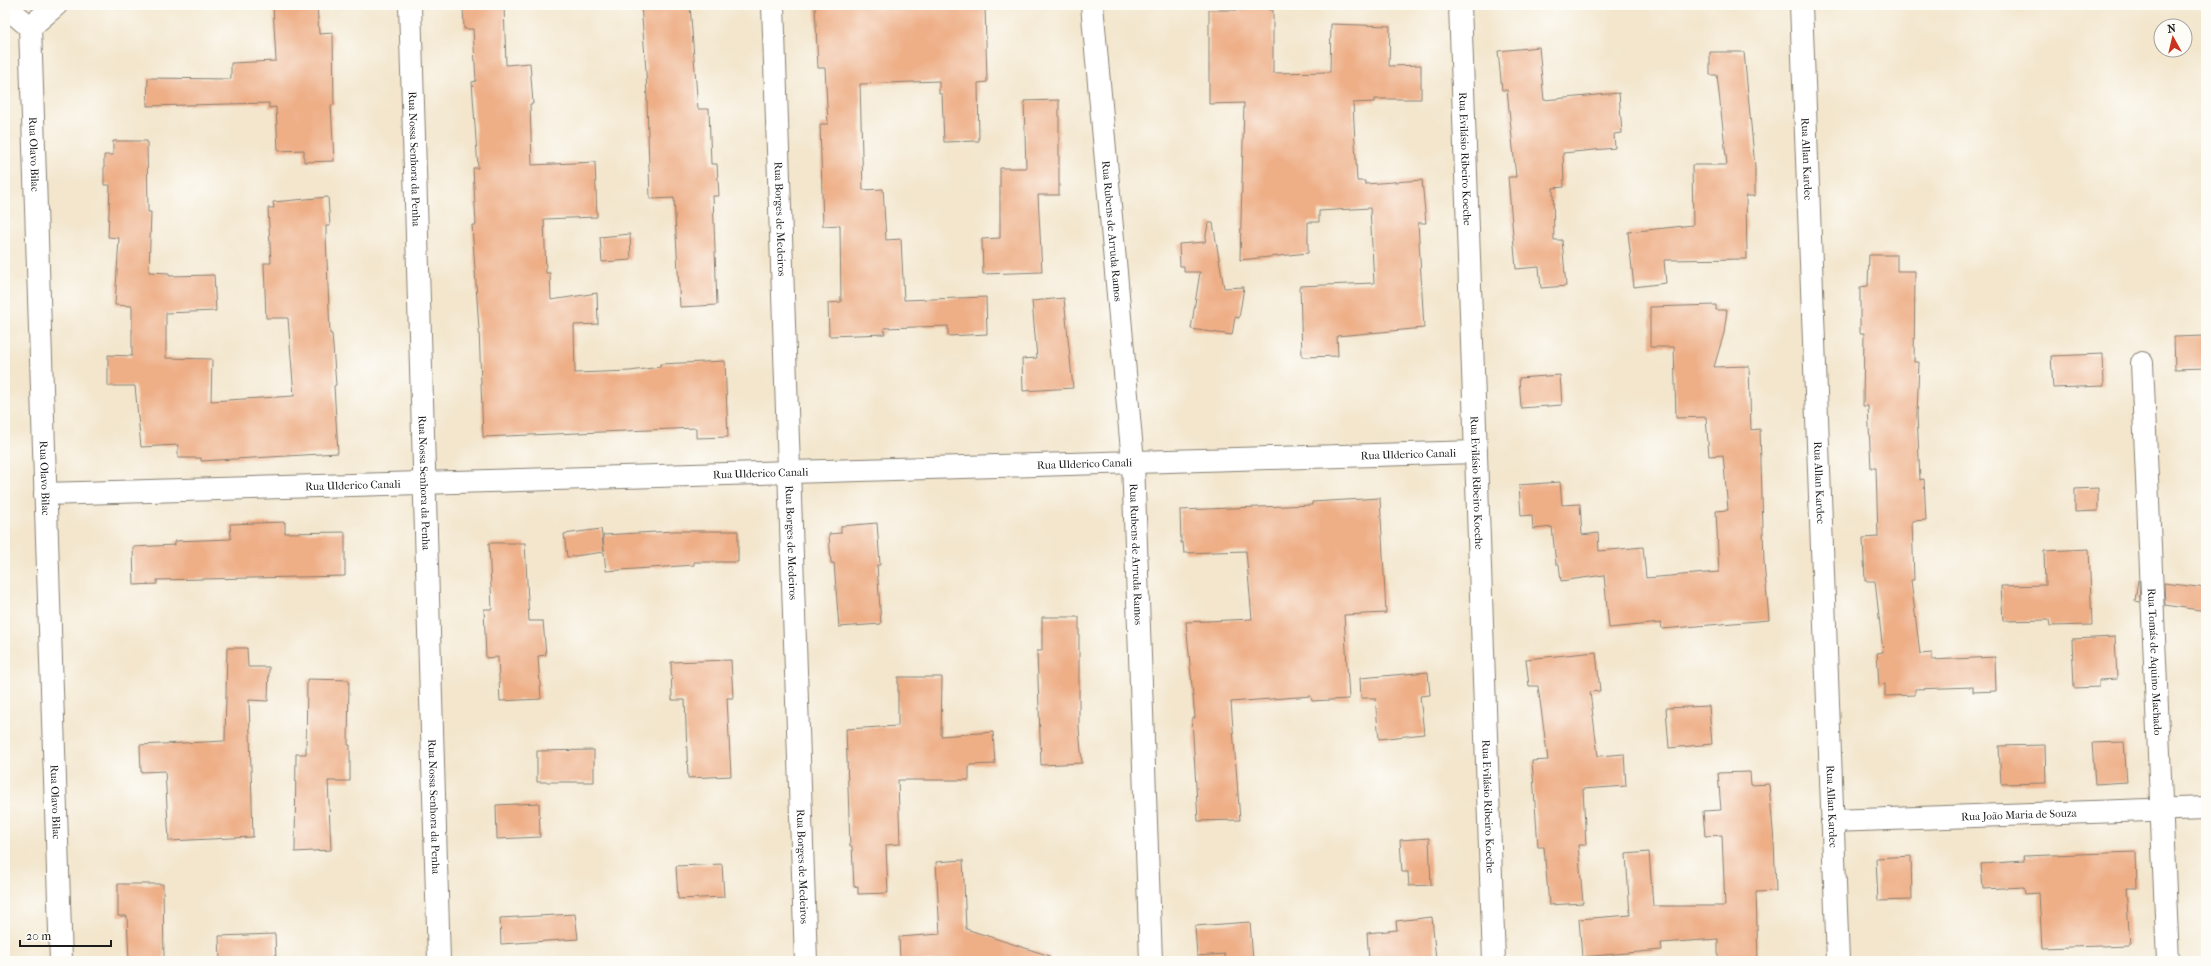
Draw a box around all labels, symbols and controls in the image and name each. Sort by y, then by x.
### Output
north arrow [2153,18,2193,58]
text: N [2167,21,2177,36]
street label: Rua Nossa Senhora da Penha [406,91,423,228]
street label: Rua Evilásio Ribeiro Koeche [1456,92,1474,226]
street label: Rua Olavo Bilac [26,117,41,192]
street label: Rua Allan Kardec [1798,117,1815,201]
street label: Rua Rubens de Arruda Ramos [1099,160,1125,302]
street label: Rua Borges de Medeiros [771,161,788,276]
street label: Rua Nossa Senhora da Penha [415,415,433,551]
street label: Rua Evilásio Ribeiro Koeche [1468,416,1485,550]
street label: Rua Olavo Bilac [37,441,52,516]
street label: Rua Allan Kardec [1811,441,1827,524]
street label: Rua Ulderico Canali [1361,447,1457,462]
street label: Rua Ulderico Canali [1037,456,1133,472]
street label: Rua Ulderico Canali [713,466,809,481]
street label: Rua Ulderico Canali [305,478,402,493]
street label: Rua Rubens de Arruda Ramos [1127,483,1145,625]
street label: Rua Borges de Medeiros [783,485,800,600]
street label: Rua Tomás de Aquino Machado [2145,588,2164,736]
street label: Rua Nossa Senhora da Penha [425,739,442,875]
street label: Rua Evilásio Ribeiro Koeche [1479,740,1497,874]
street label: Rua Olavo Bilac [47,764,63,840]
street label: Rua Allan Kardec [1823,765,1840,848]
street label: Rua João Maria de Souza [1961,806,2078,824]
street label: Rua Borges de Medeiros [794,809,811,924]
scale bar [20,922,111,948]
text: 20 m [26,929,51,943]

